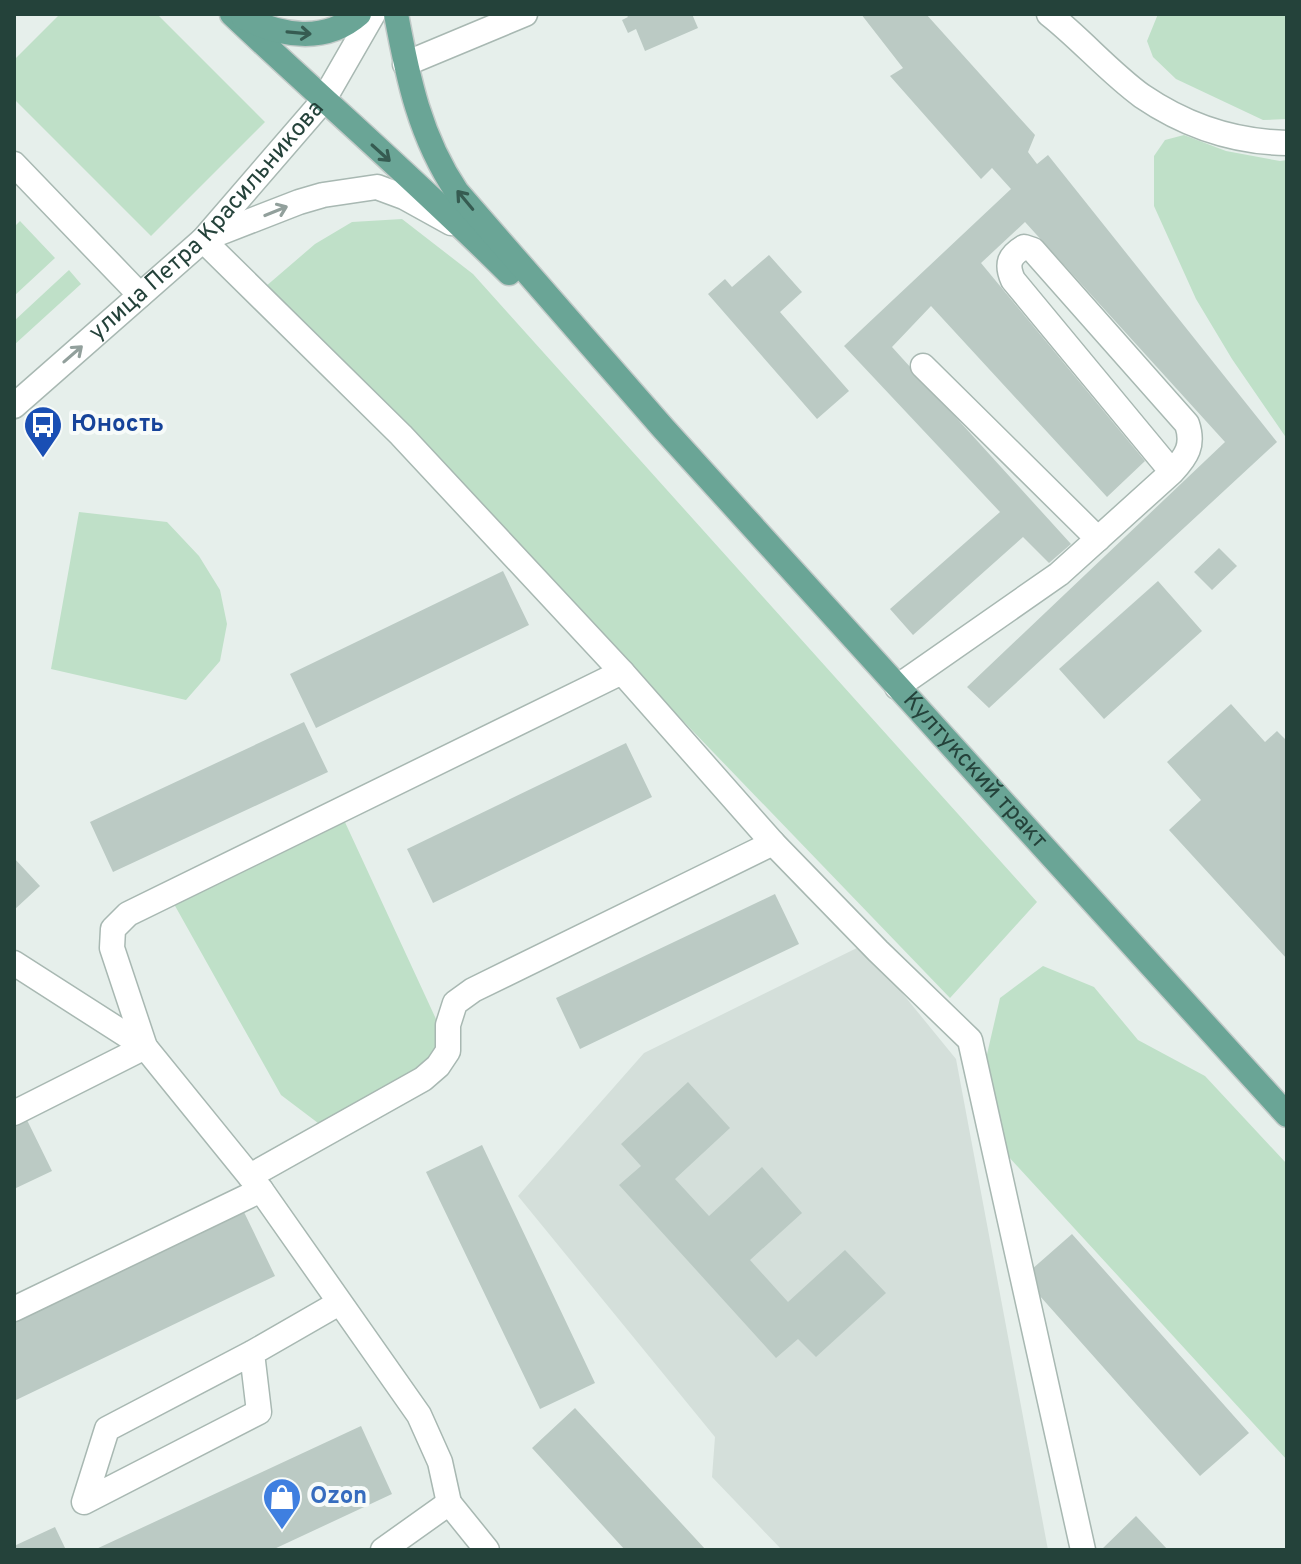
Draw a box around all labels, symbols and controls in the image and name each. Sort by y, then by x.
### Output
one-way arrow [285,26,312,41]
street label: улица Петра Красильникова [83,95,331,348]
one-way arrow [371,144,391,163]
one-way arrow [456,190,474,211]
one-way arrow [263,203,288,217]
one-way arrow [62,346,82,364]
bus stop icon: Юность [22,404,64,459]
place label: Юность [71,410,164,440]
street label: Култукский тракт [895,686,1053,856]
shop icon: Ozon [261,1476,303,1531]
place label: Ozon [310,1482,367,1512]

